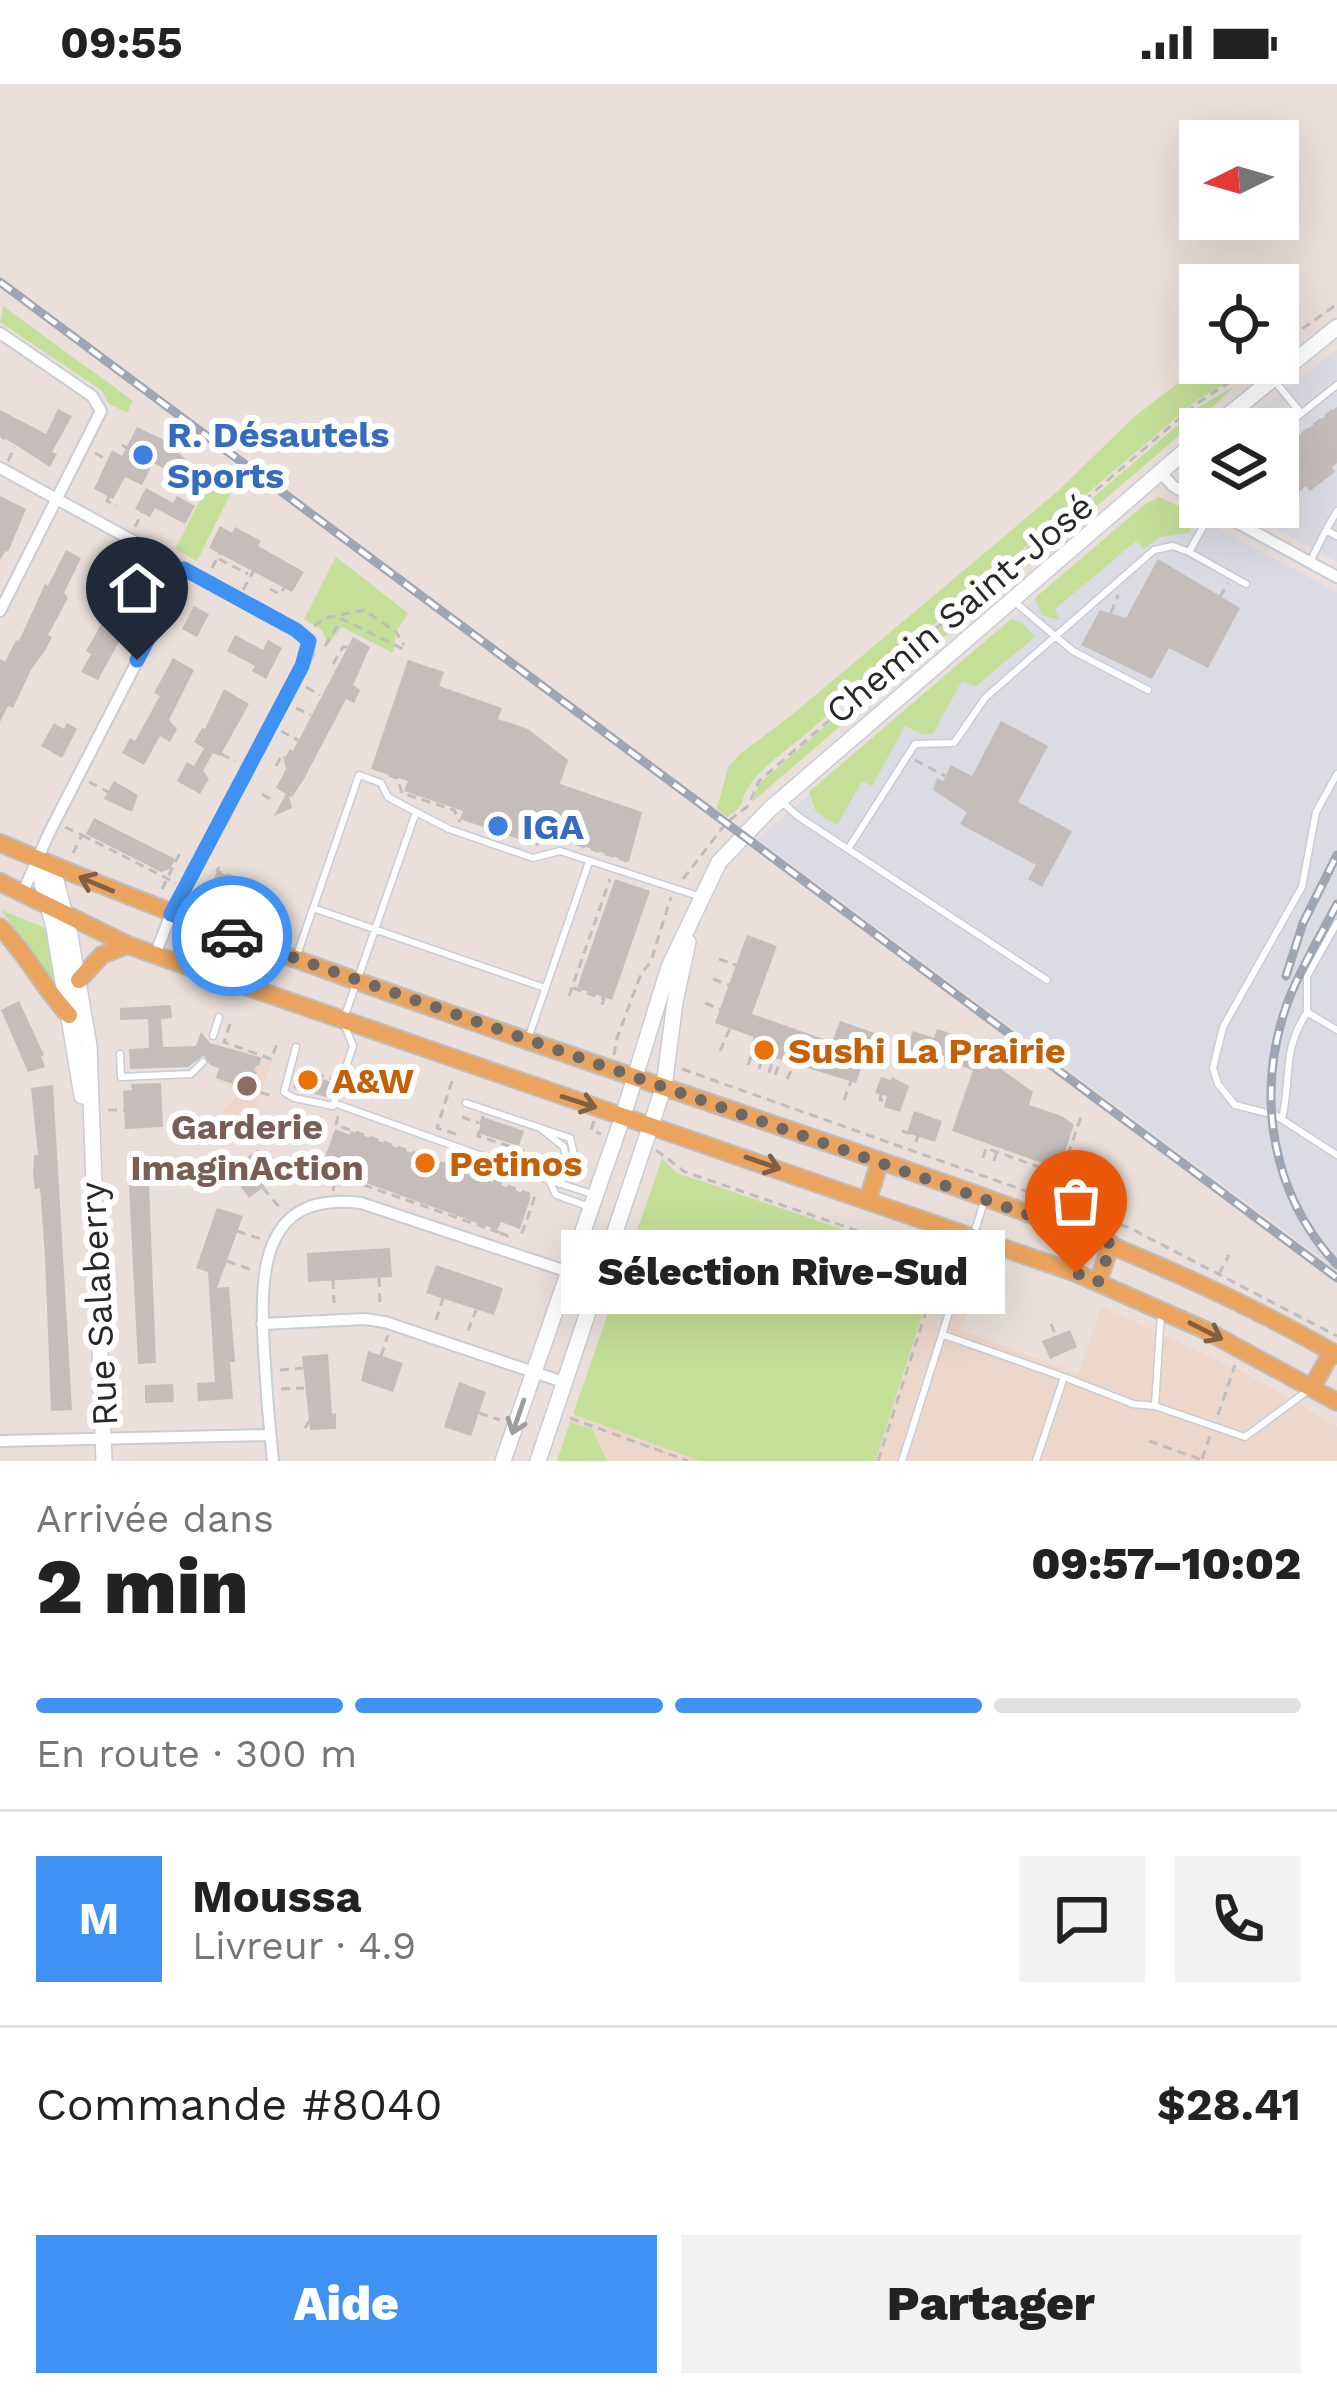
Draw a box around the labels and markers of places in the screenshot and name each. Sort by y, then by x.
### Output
place label: R. Désautels Sports [167,414,389,497]
marker: R. Désautels Sports [130,442,156,468]
pin [86,537,188,660]
place label: IGA [522,806,584,848]
marker: IGA [485,813,511,839]
place label: Sushi La Prairie [788,1030,1066,1072]
marker: Sushi La Prairie [751,1037,777,1063]
place label: A&W [332,1060,414,1102]
marker: A&W [295,1067,321,1093]
marker: Garderie ImaginAction [234,1073,260,1099]
place label: Garderie ImaginAction [130,1106,364,1189]
place label: Petinos [449,1143,582,1185]
marker: Petinos [412,1150,438,1176]
pin [1025,1150,1127,1273]
callout: Sélection Rive-Sud [560,1231,1004,1315]

